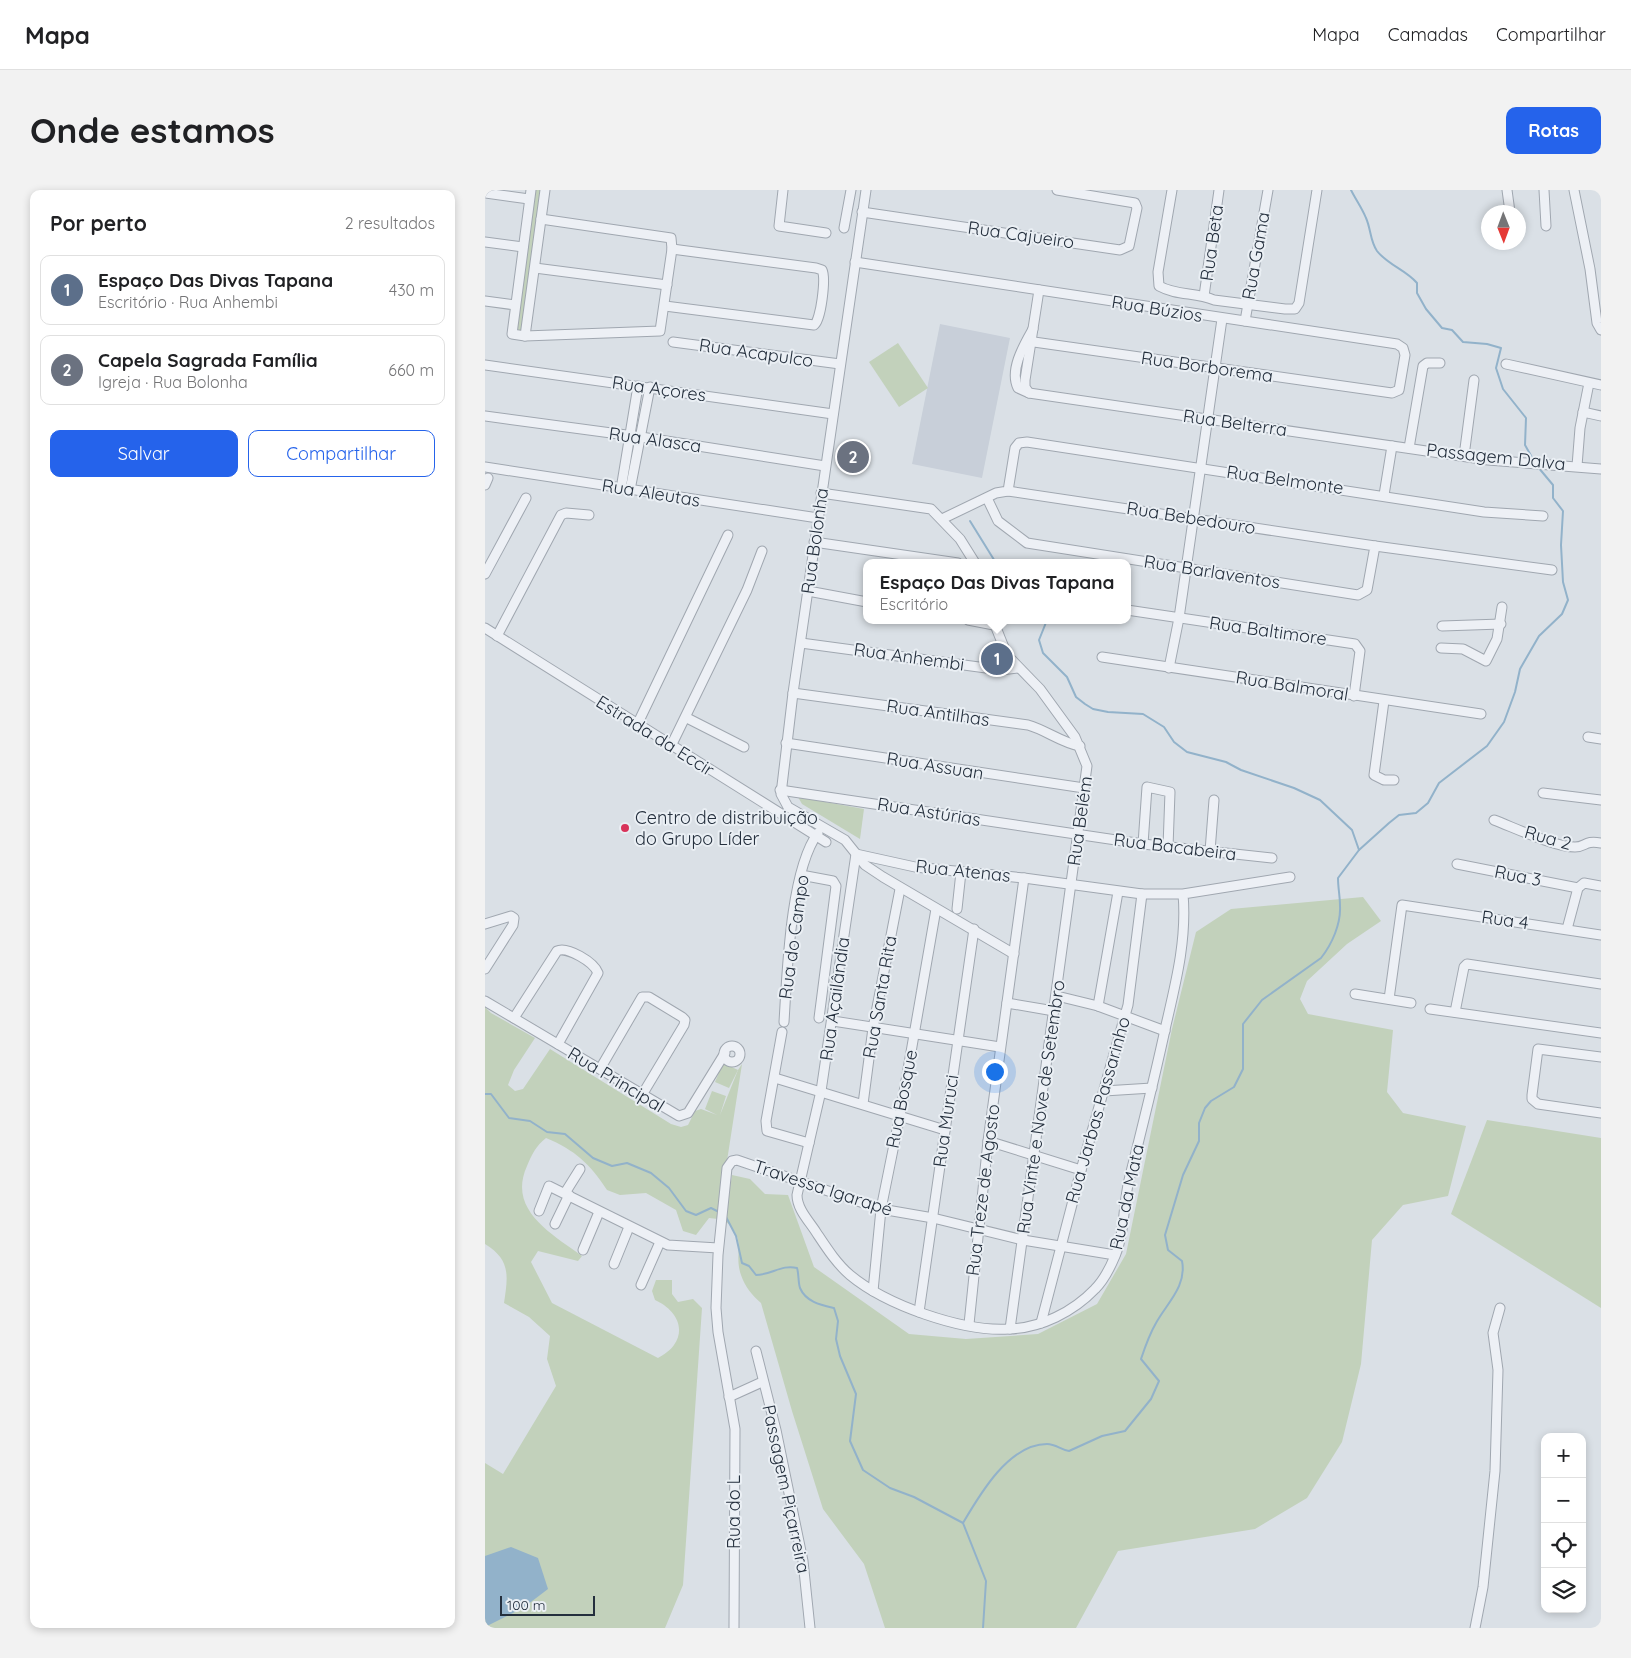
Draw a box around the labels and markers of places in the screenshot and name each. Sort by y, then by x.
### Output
pin: 2 [837,438,869,476]
pin: 1 [981,640,1013,678]
place label: Centro de distribuição do Grupo Líder [635,806,818,850]
marker: Centro de distribuição do Grupo Líder [619,822,631,834]

